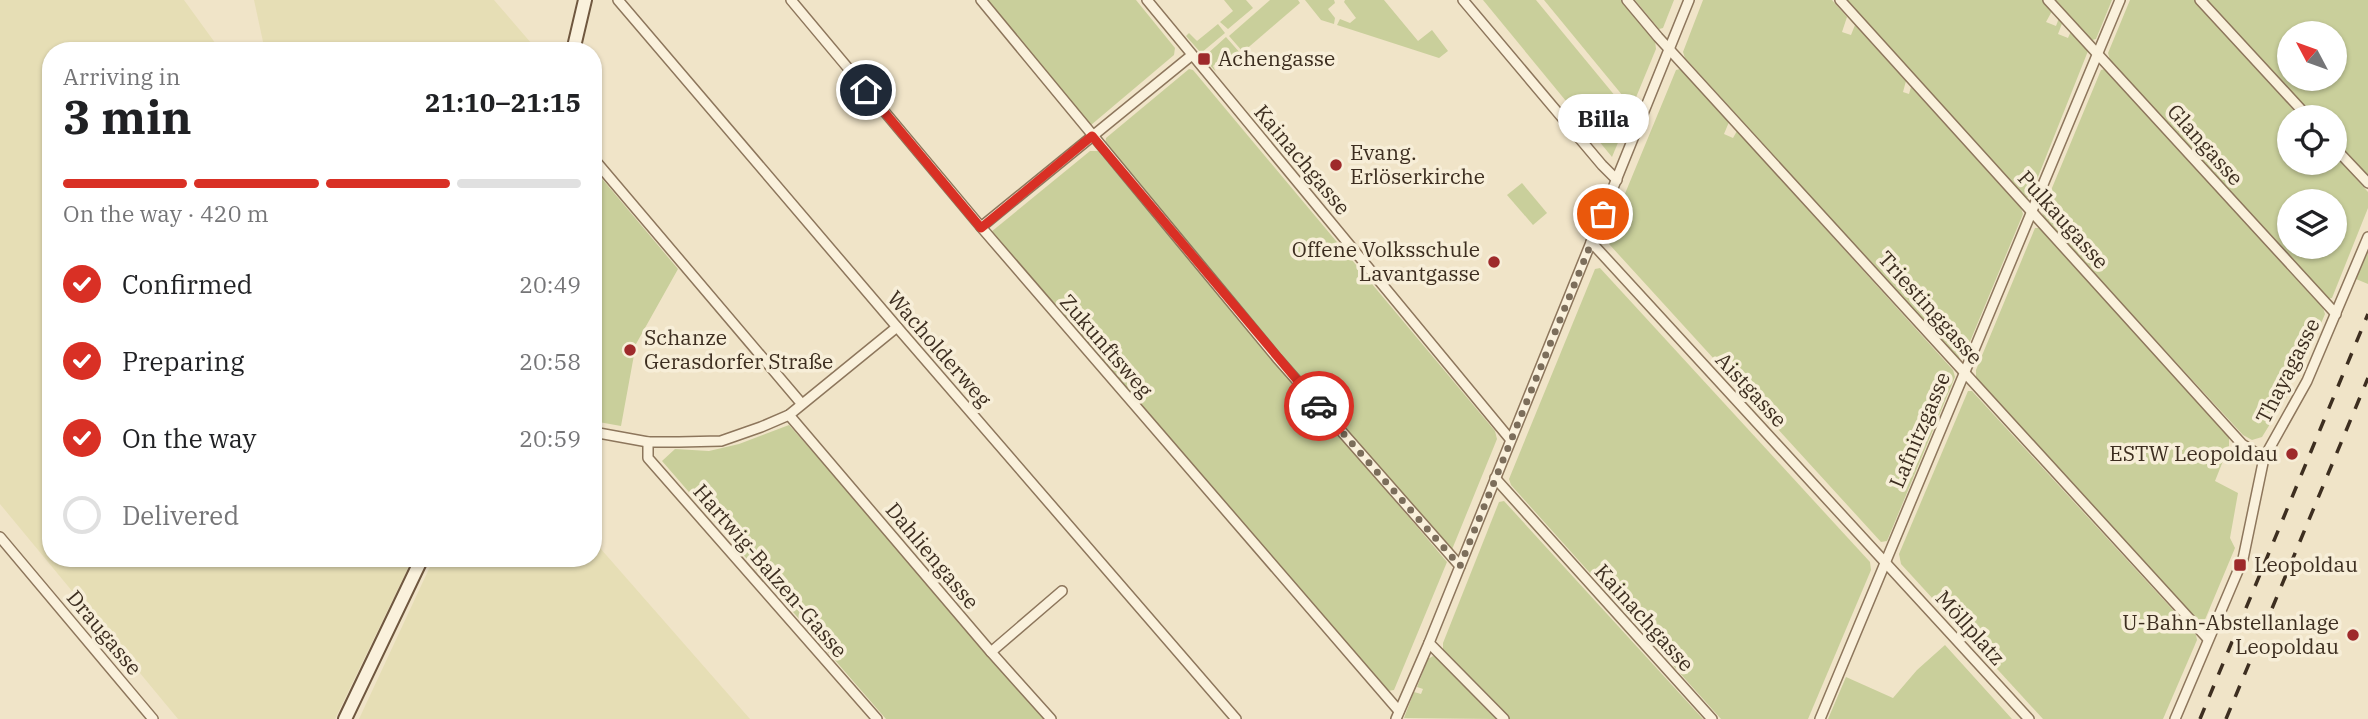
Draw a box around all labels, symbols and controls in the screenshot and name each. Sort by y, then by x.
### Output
north arrow [2277,21,2347,91]
map controls [2277,21,2347,259]
place label: Achengasse [1218,44,1335,72]
marker: Achengasse [1196,51,1212,67]
pin [836,60,896,120]
text: Arriving in [63,61,180,91]
icon: home [847,71,885,109]
text: 21:10–21:15 [425,85,581,119]
text: 3 min [63,87,192,147]
callout: Billa [1558,95,1648,144]
street label: Kainachgasse [1248,98,1357,220]
street label: Glangasse [2162,98,2250,191]
text: Billa [1577,103,1630,133]
button: locate [2277,105,2347,175]
place label: Evang. Erlöserkirche [1350,138,1485,190]
marker: Evang. Erlöserkirche [1328,157,1344,173]
street label: Pulkaugasse [2012,164,2115,275]
pin [1573,184,1633,244]
button: layers [2277,189,2347,259]
icon: bag [1584,195,1622,233]
text: On the way · 420 m [63,198,269,228]
place label: Offene Volksschule Lavantgasse [1292,235,1480,287]
street label: Triestinggasse [1872,244,1989,370]
marker: Offene Volksschule Lavantgasse [1486,254,1502,270]
icon: check [63,265,101,303]
text: Confirmed [122,267,253,301]
text: 20:49 [519,269,581,299]
street label: Wacholderweg [881,284,998,413]
street label: Zukunftsweg [1054,288,1160,403]
street label: Thayagasse [2249,313,2326,428]
place label: Schanze Gerasdorfer Straße [644,323,833,375]
icon: check [63,342,101,380]
marker: Schanze Gerasdorfer Straße [622,342,638,358]
text: Preparing [122,344,244,378]
text: 20:58 [519,346,581,376]
street label: Aistgasse [1710,346,1794,433]
street label: Lafnitzgasse [1882,367,1956,492]
courier [1284,371,1354,441]
icon: car [1300,387,1338,425]
icon: check [63,419,101,457]
text: On the way [122,421,256,455]
text: 20:59 [519,423,581,453]
place label: ESTW Leopoldau [2109,439,2278,467]
marker: ESTW Leopoldau [2284,446,2300,462]
street label: Hartwig-Balzen-Gasse [687,478,854,663]
street label: Dahliengasse [880,496,986,615]
text: Delivered [122,498,239,532]
place label: Leopoldau [2254,550,2358,578]
street label: Kainachgasse [1589,557,1701,677]
marker: Leopoldau [2232,557,2248,573]
street label: Draugasse [61,584,149,681]
street label: Möllplatz [1930,584,2012,671]
place label: U-Bahn-Abstellanlage Leopoldau [2122,608,2339,660]
marker: U-Bahn-Abstellanlage Leopoldau [2345,627,2361,643]

